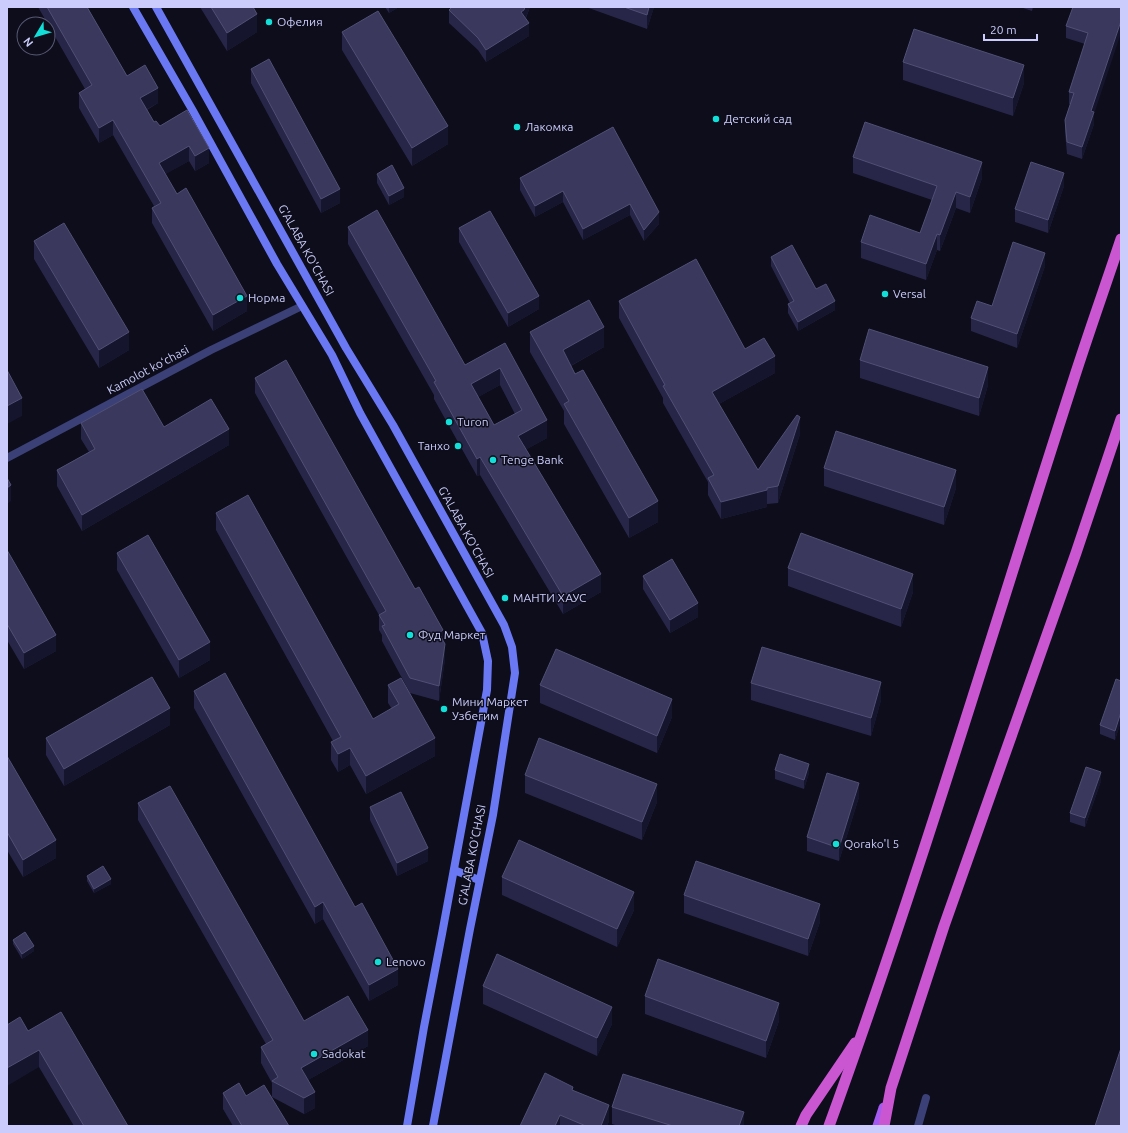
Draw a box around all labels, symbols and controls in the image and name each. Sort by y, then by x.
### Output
place label: Офелия [277,15,323,28]
north arrow [16,16,56,56]
scale bar [984,16,1037,42]
marker: Офелия [264,17,274,27]
text: 20 m [990,23,1017,36]
text: N [21,35,35,49]
place label: Детский сад [724,112,792,125]
marker: Детский сад [711,114,721,124]
place label: Лакомка [525,120,574,133]
marker: Лакомка [512,122,522,132]
street label: G'ALABA KO'CHASI [276,202,337,298]
place label: Versal [893,287,926,300]
marker: Versal [880,289,890,299]
place label: Норма [248,291,285,304]
marker: Норма [235,293,245,303]
street label: Kamolot koʻchasi [105,342,191,397]
place label: Turon [457,415,489,428]
marker: Turon [444,417,454,427]
place label: Танхо [418,439,450,452]
marker: Танхо [453,441,463,451]
place label: Tenge Bank [501,453,564,466]
marker: Tenge Bank [488,455,498,465]
street label: G'ALABA KO'CHASI [436,484,497,580]
place label: МАНТИ ХАУС [513,591,587,604]
marker: МАНТИ ХАУС [500,593,510,603]
place label: Фуд Маркет [418,628,486,641]
marker: Фуд Маркет [405,630,415,640]
place label: Мини Маркет Узбегим [452,695,529,722]
marker: Мини Маркет Узбегим [439,704,449,714]
street label: G'ALABA KO'CHASI [455,803,488,906]
place label: Qorako'l 5 [844,837,899,850]
marker: Qorako'l 5 [831,839,841,849]
place label: Lenovo [386,955,425,968]
marker: Lenovo [373,957,383,967]
place label: Sadokat [322,1047,366,1060]
marker: Sadokat [309,1049,319,1059]

